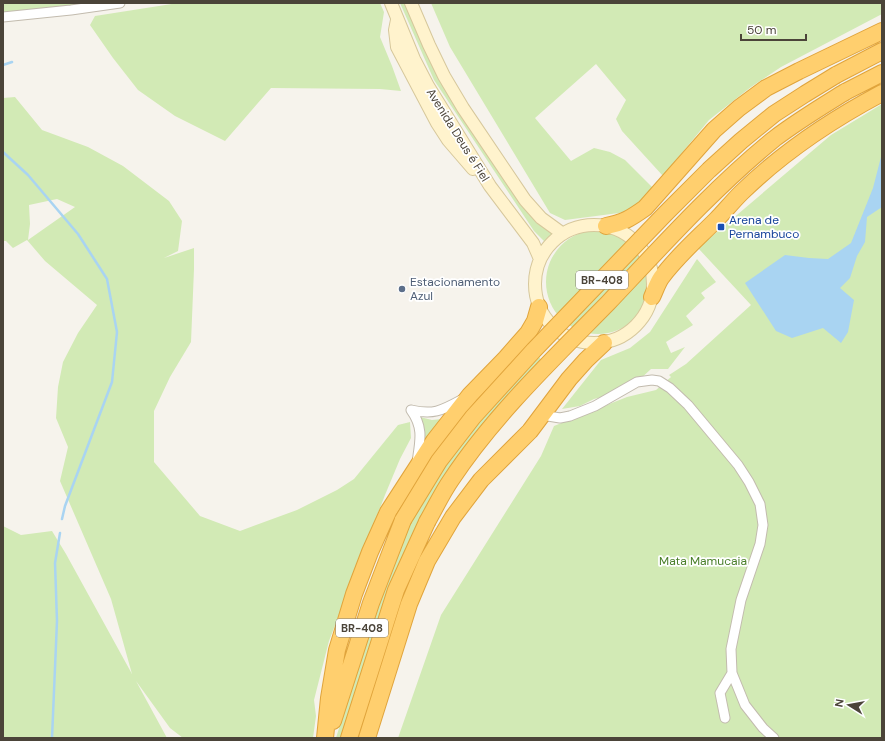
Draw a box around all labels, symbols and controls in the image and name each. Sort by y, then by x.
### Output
scale bar [741,16,806,42]
text: 50 m [747,22,776,38]
street label: Avenida Deus é Fiel [423,85,493,185]
place label: Arena de Pernambuco [729,212,799,242]
marker: Arena de Pernambuco [716,222,726,232]
road number: BR-408 [576,271,628,289]
place label: Estacionamento Azul [410,274,500,304]
marker: Estacionamento Azul [397,284,407,294]
park label: Mata Mamucaia [659,553,747,569]
road number: BR-408 [336,619,388,637]
north arrow [829,685,869,725]
text: N [832,698,847,708]

